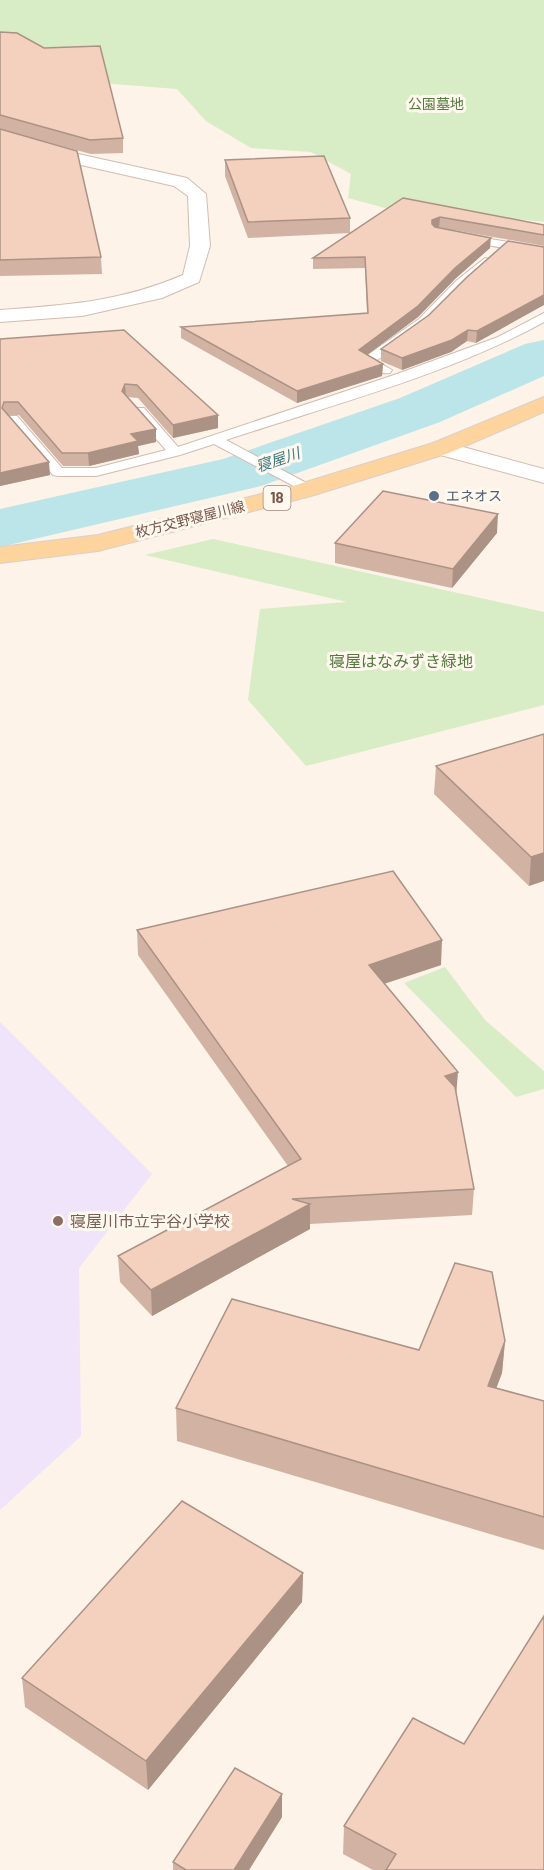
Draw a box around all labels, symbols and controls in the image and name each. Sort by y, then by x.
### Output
park label: 公園墓地 [408,95,464,112]
water label: 寝屋川 [253,443,304,475]
road number: 18 [264,486,290,510]
place label: エネオス [446,487,502,504]
marker: エネオス [427,489,441,503]
street label: 枚方交野寝屋川線 [133,497,246,540]
park label: 寝屋はなみずき緑地 [329,651,473,670]
place label: 寝屋川市立宇谷小学校 [70,1211,230,1230]
marker: 寝屋川市立宇谷小学校 [51,1214,65,1228]

